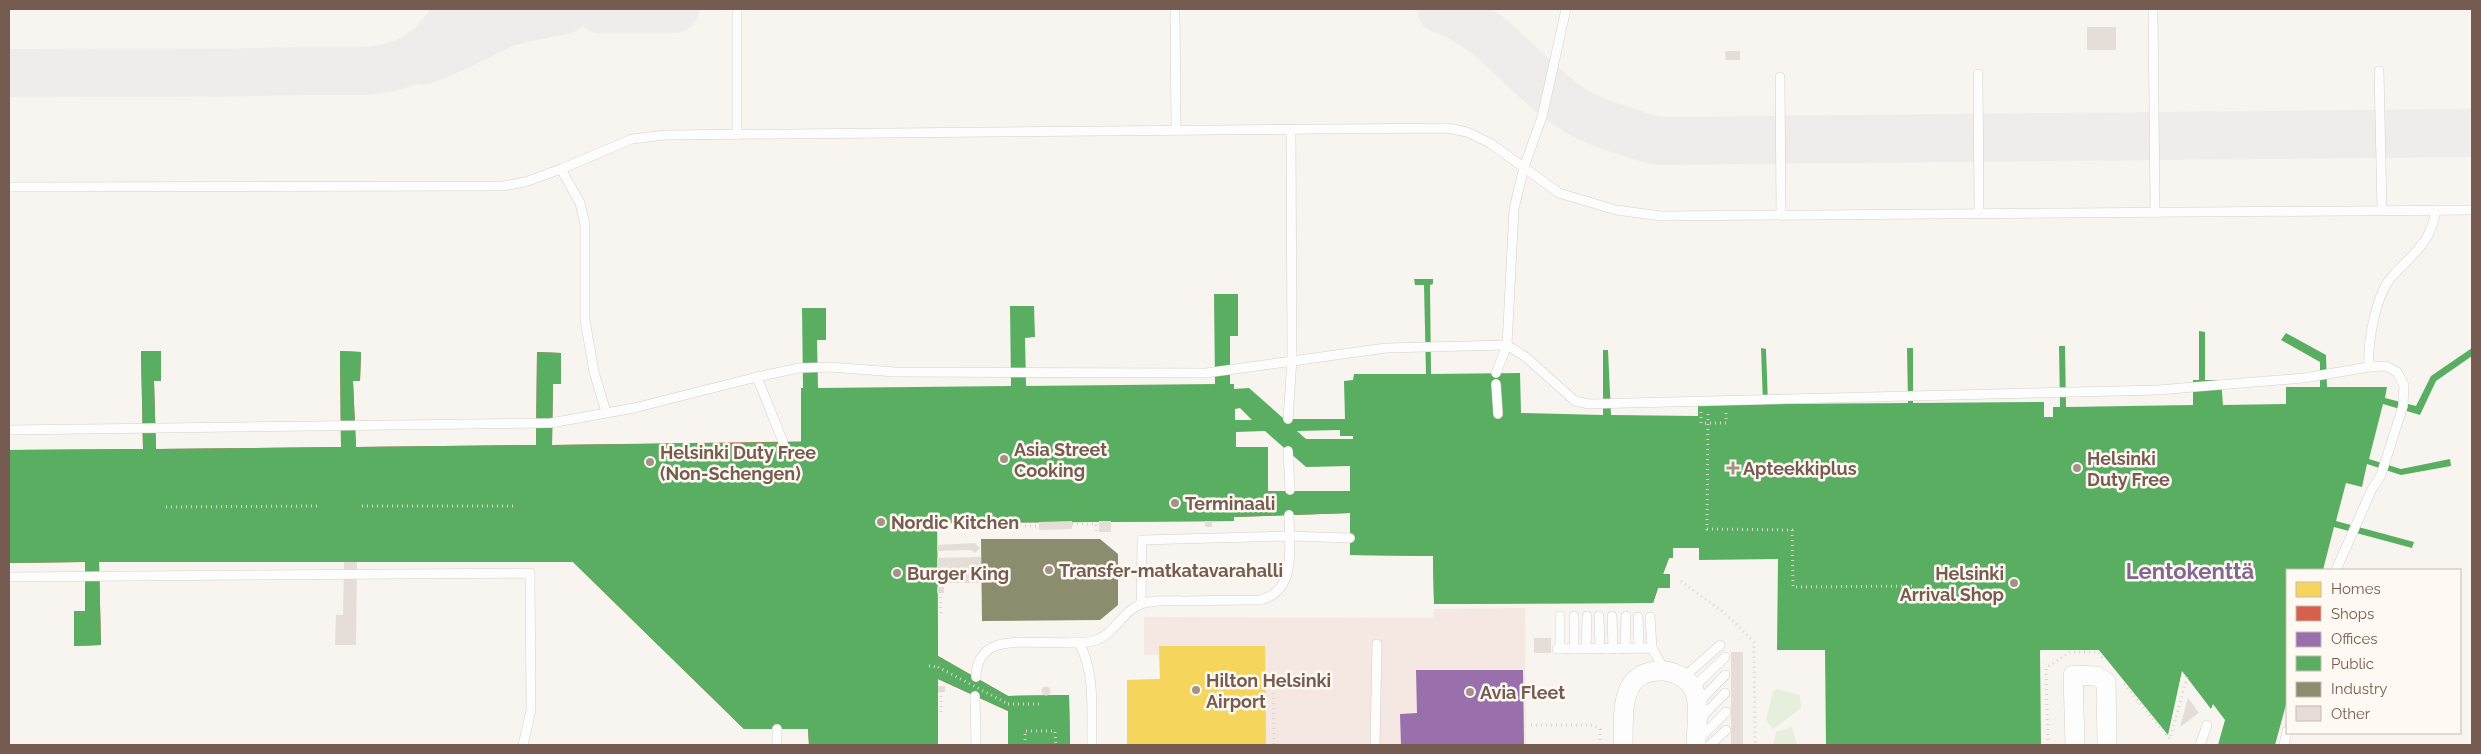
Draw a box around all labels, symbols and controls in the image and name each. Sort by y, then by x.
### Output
place label: Asia Street Cooking [1014,439,1107,481]
place label: Helsinki Duty Free (Non-Schengen) [660,442,816,484]
place label: Helsinki Duty Free [2087,448,2170,490]
marker: Asia Street Cooking [998,453,1010,465]
marker: Helsinki Duty Free (Non-Schengen) [644,456,656,468]
place label: Apteekkiplus [1743,458,1857,479]
marker: Apteekkiplus [1727,462,1739,474]
marker: Helsinki Duty Free [2071,462,2083,474]
place label: Terminaali [1185,493,1275,514]
marker: Terminaali [1169,497,1181,509]
place label: Nordic Kitchen [891,512,1019,533]
marker: Nordic Kitchen [875,516,887,528]
district label: Lentokenttä [2126,558,2254,584]
place label: Transfer-matkatavarahalli [1059,560,1283,581]
place label: Burger King [907,563,1009,584]
place label: Helsinki Arrival Shop [1900,563,2004,605]
marker: Transfer-matkatavarahalli [1043,564,1055,576]
marker: Burger King [891,567,903,579]
legend [2286,569,2461,734]
marker: Helsinki Arrival Shop [2008,577,2020,589]
text: Homes [2331,580,2381,598]
text: Shops [2331,605,2374,623]
text: Offices [2331,630,2378,648]
text: Public [2331,655,2374,673]
place label: Hilton Helsinki Airport [1206,670,1331,712]
text: Industry [2331,680,2387,698]
place label: Avia Fleet [1480,682,1565,703]
marker: Hilton Helsinki Airport [1190,684,1202,696]
marker: Avia Fleet [1464,686,1476,698]
text: Other [2331,705,2371,723]

